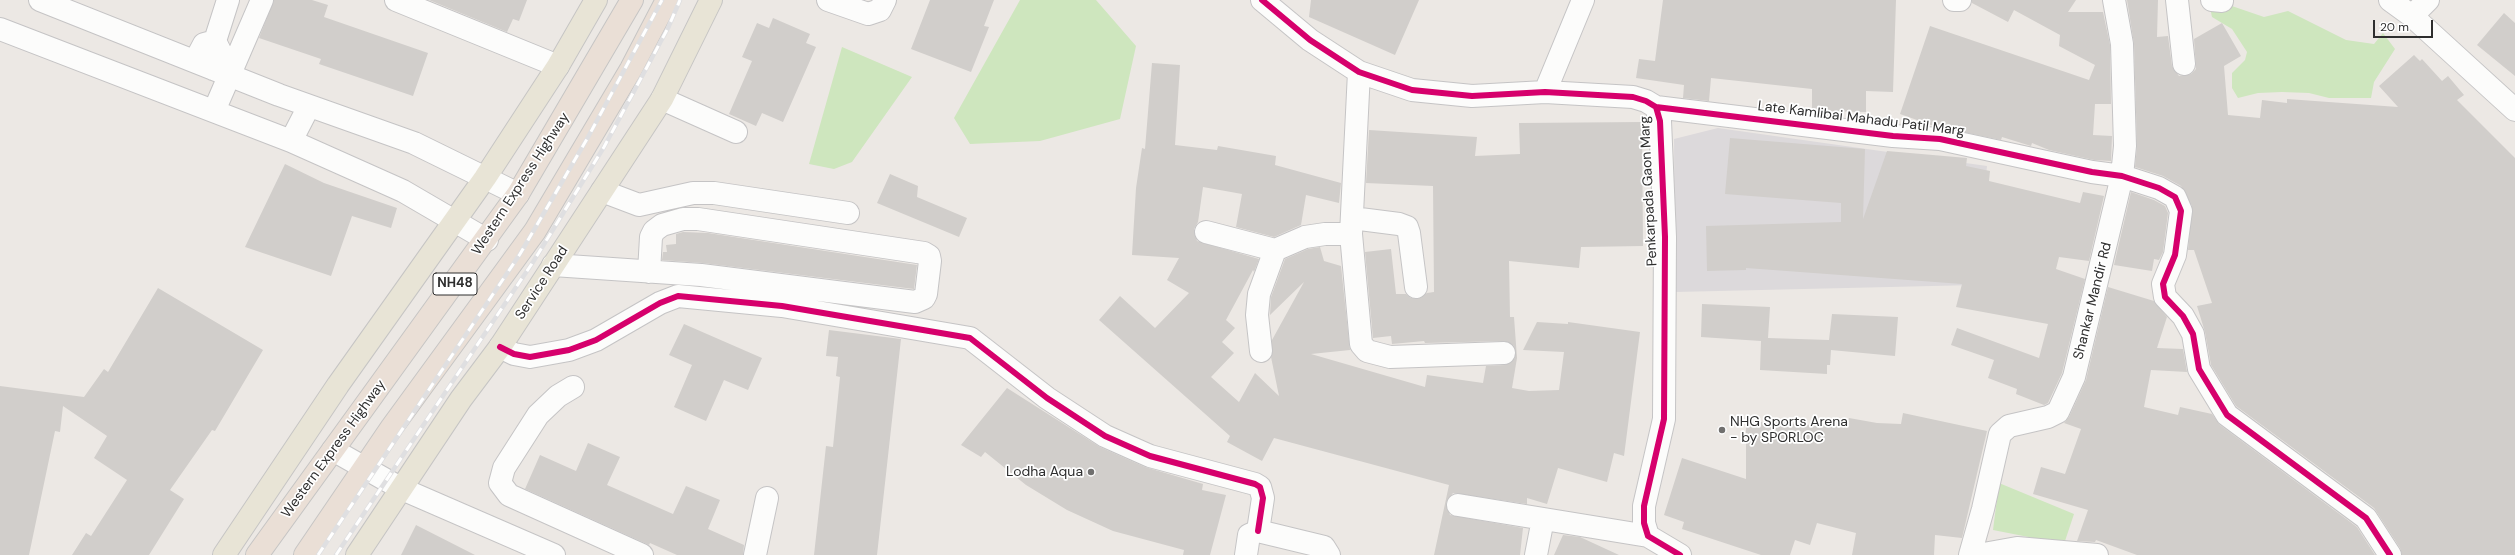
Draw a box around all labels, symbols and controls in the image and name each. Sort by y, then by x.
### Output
scale bar [2375,12,2435,38]
text: 20 m [2380,19,2409,35]
street label: Late Kamlibai Mahadu Patil Marg [1757,98,1965,140]
street label: Western Express Highway [469,110,573,258]
street label: Penkarpada Gaon Marg [1637,115,1661,267]
street label: Shankar Mandir Rd [2070,241,2116,361]
street label: Service Road [512,243,572,323]
road number: NH48 [433,273,477,295]
street label: Western Express Highway [278,377,390,521]
place label: NHG Sports Arena - by SPORLOC [1730,414,1848,446]
marker: NHG Sports Arena - by SPORLOC [1717,425,1727,435]
place label: Lodha Aqua [1006,464,1083,480]
marker: Lodha Aqua [1086,467,1096,477]

